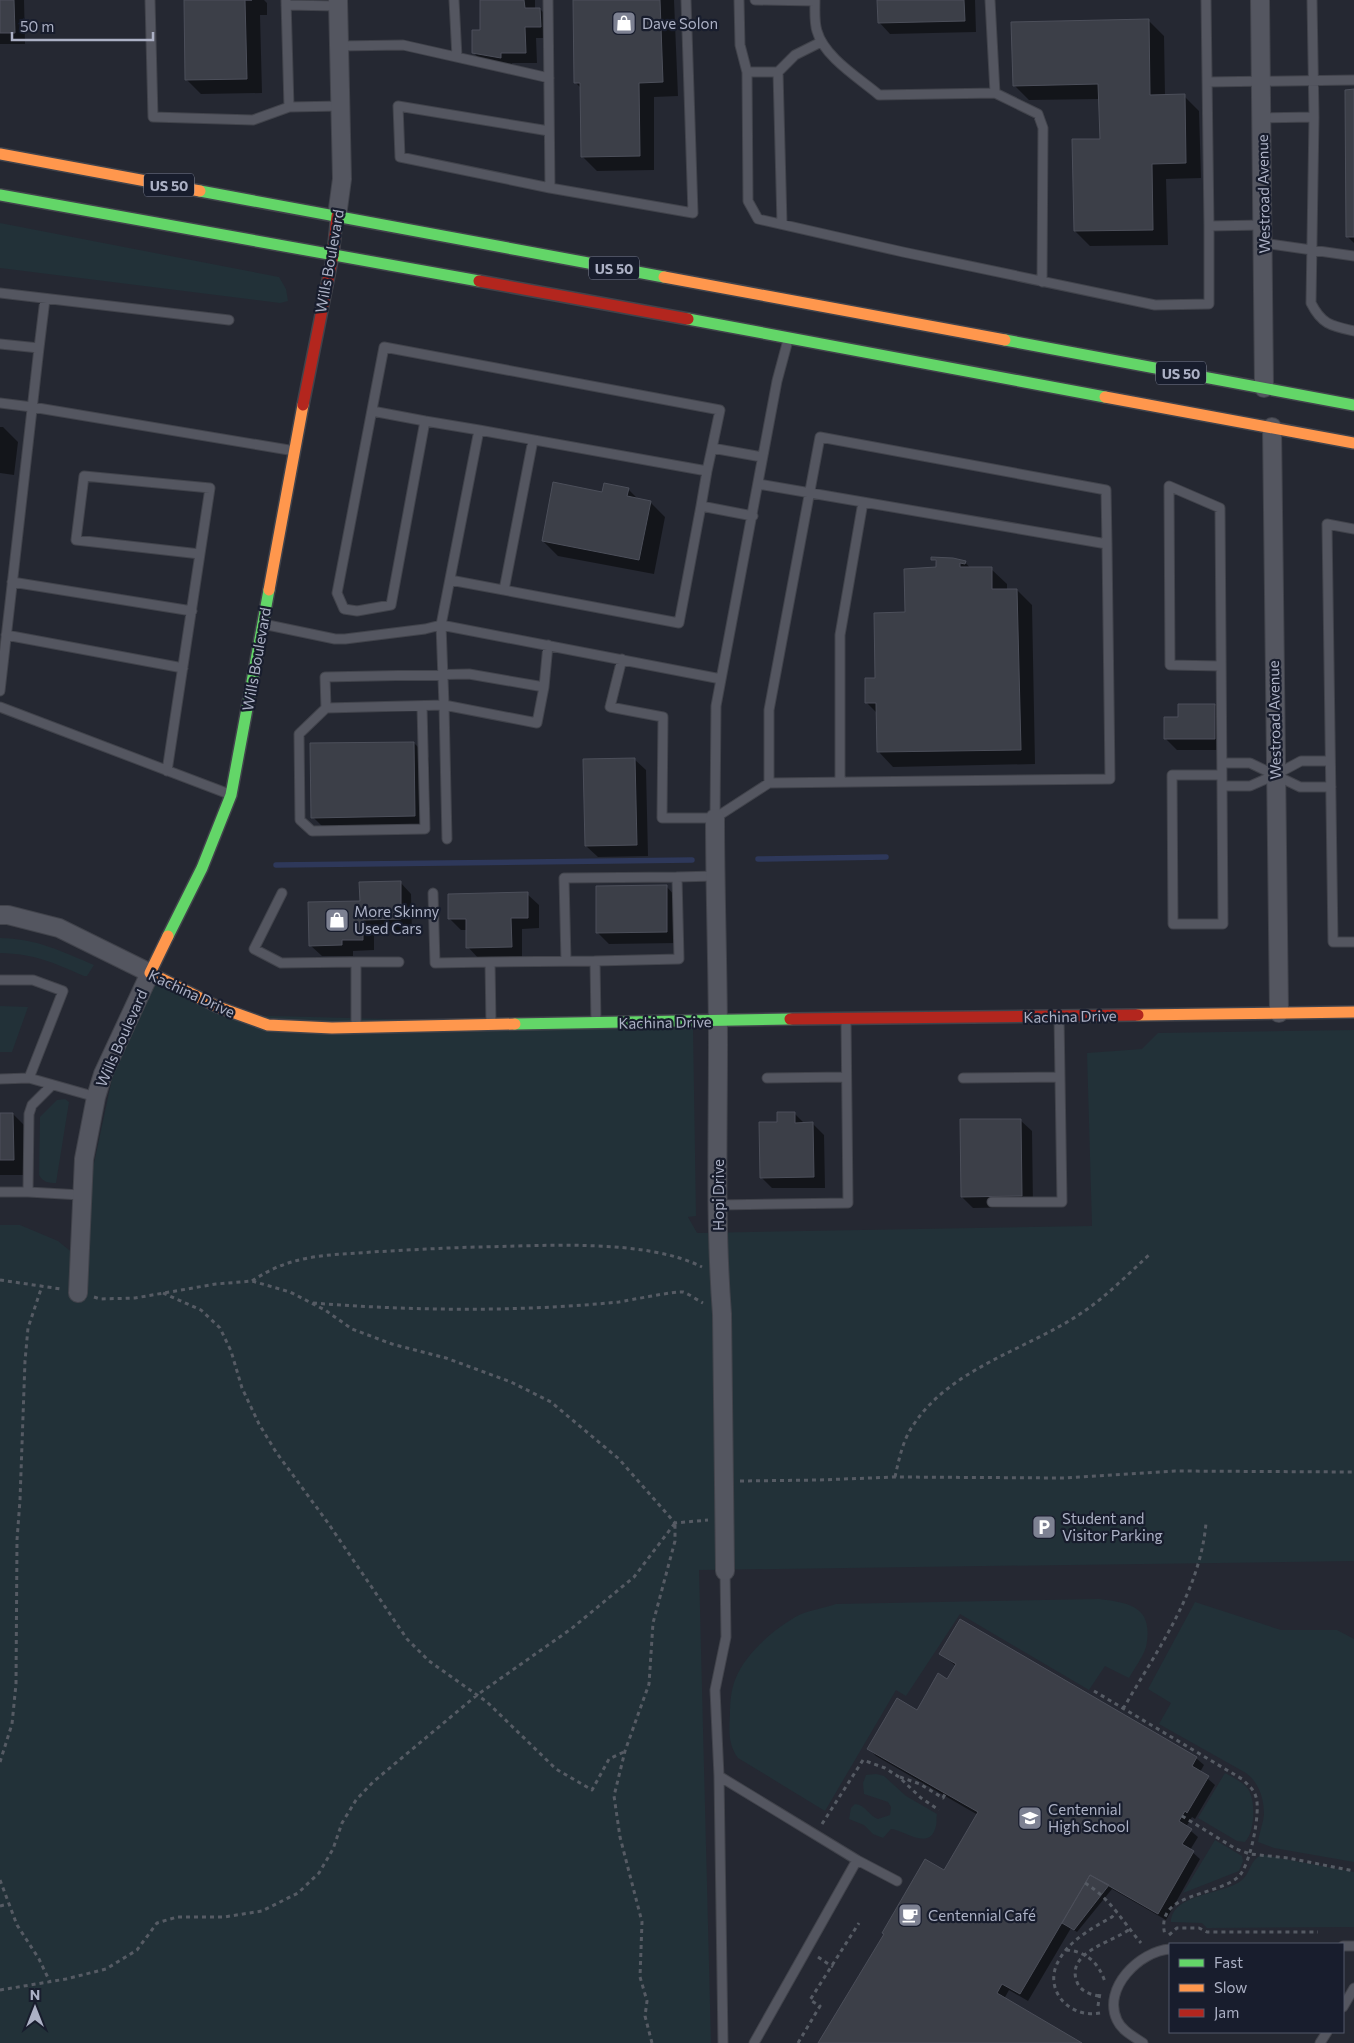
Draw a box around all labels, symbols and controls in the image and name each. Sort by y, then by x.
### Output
scale bar [12,10,154,42]
shop icon: Dave Solon [611,10,637,36]
place label: Dave Solon [642,14,718,32]
text: 50 m [20,17,54,35]
street label: Westroad Avenue [1253,134,1273,254]
road number: US 50 [144,174,194,196]
street label: Wills Boulevard [311,208,347,314]
road number: US 50 [589,256,639,280]
road number: US 50 [1156,362,1206,384]
street label: Wills Boulevard [238,606,274,712]
street label: Westroad Avenue [1264,660,1284,780]
place label: More Skinny Used Cars [354,902,440,937]
shop icon: More Skinny Used Cars [324,907,350,933]
street label: Kachina Drive [146,965,238,1021]
street label: Wills Boulevard [91,986,151,1090]
street label: Kachina Drive [1023,1006,1117,1026]
street label: Kachina Drive [618,1012,712,1032]
street label: Hopi Drive [709,1159,727,1231]
place label: Student and Visitor Parking [1062,1509,1163,1544]
parking icon: Student and Visitor Parking [1031,1514,1057,1540]
place label: Centennial High School [1048,1800,1129,1835]
school or university icon: Centennial High School [1017,1805,1043,1831]
cafe icon: Centennial Café [897,1902,923,1928]
place label: Centennial Café [928,1906,1036,1924]
legend [1169,1943,1344,2033]
text: Fast [1214,1953,1243,1971]
text: Slow [1214,1978,1247,1996]
north arrow [10,1983,60,2033]
text: N [30,1986,40,2003]
text: Jam [1214,2003,1239,2021]

